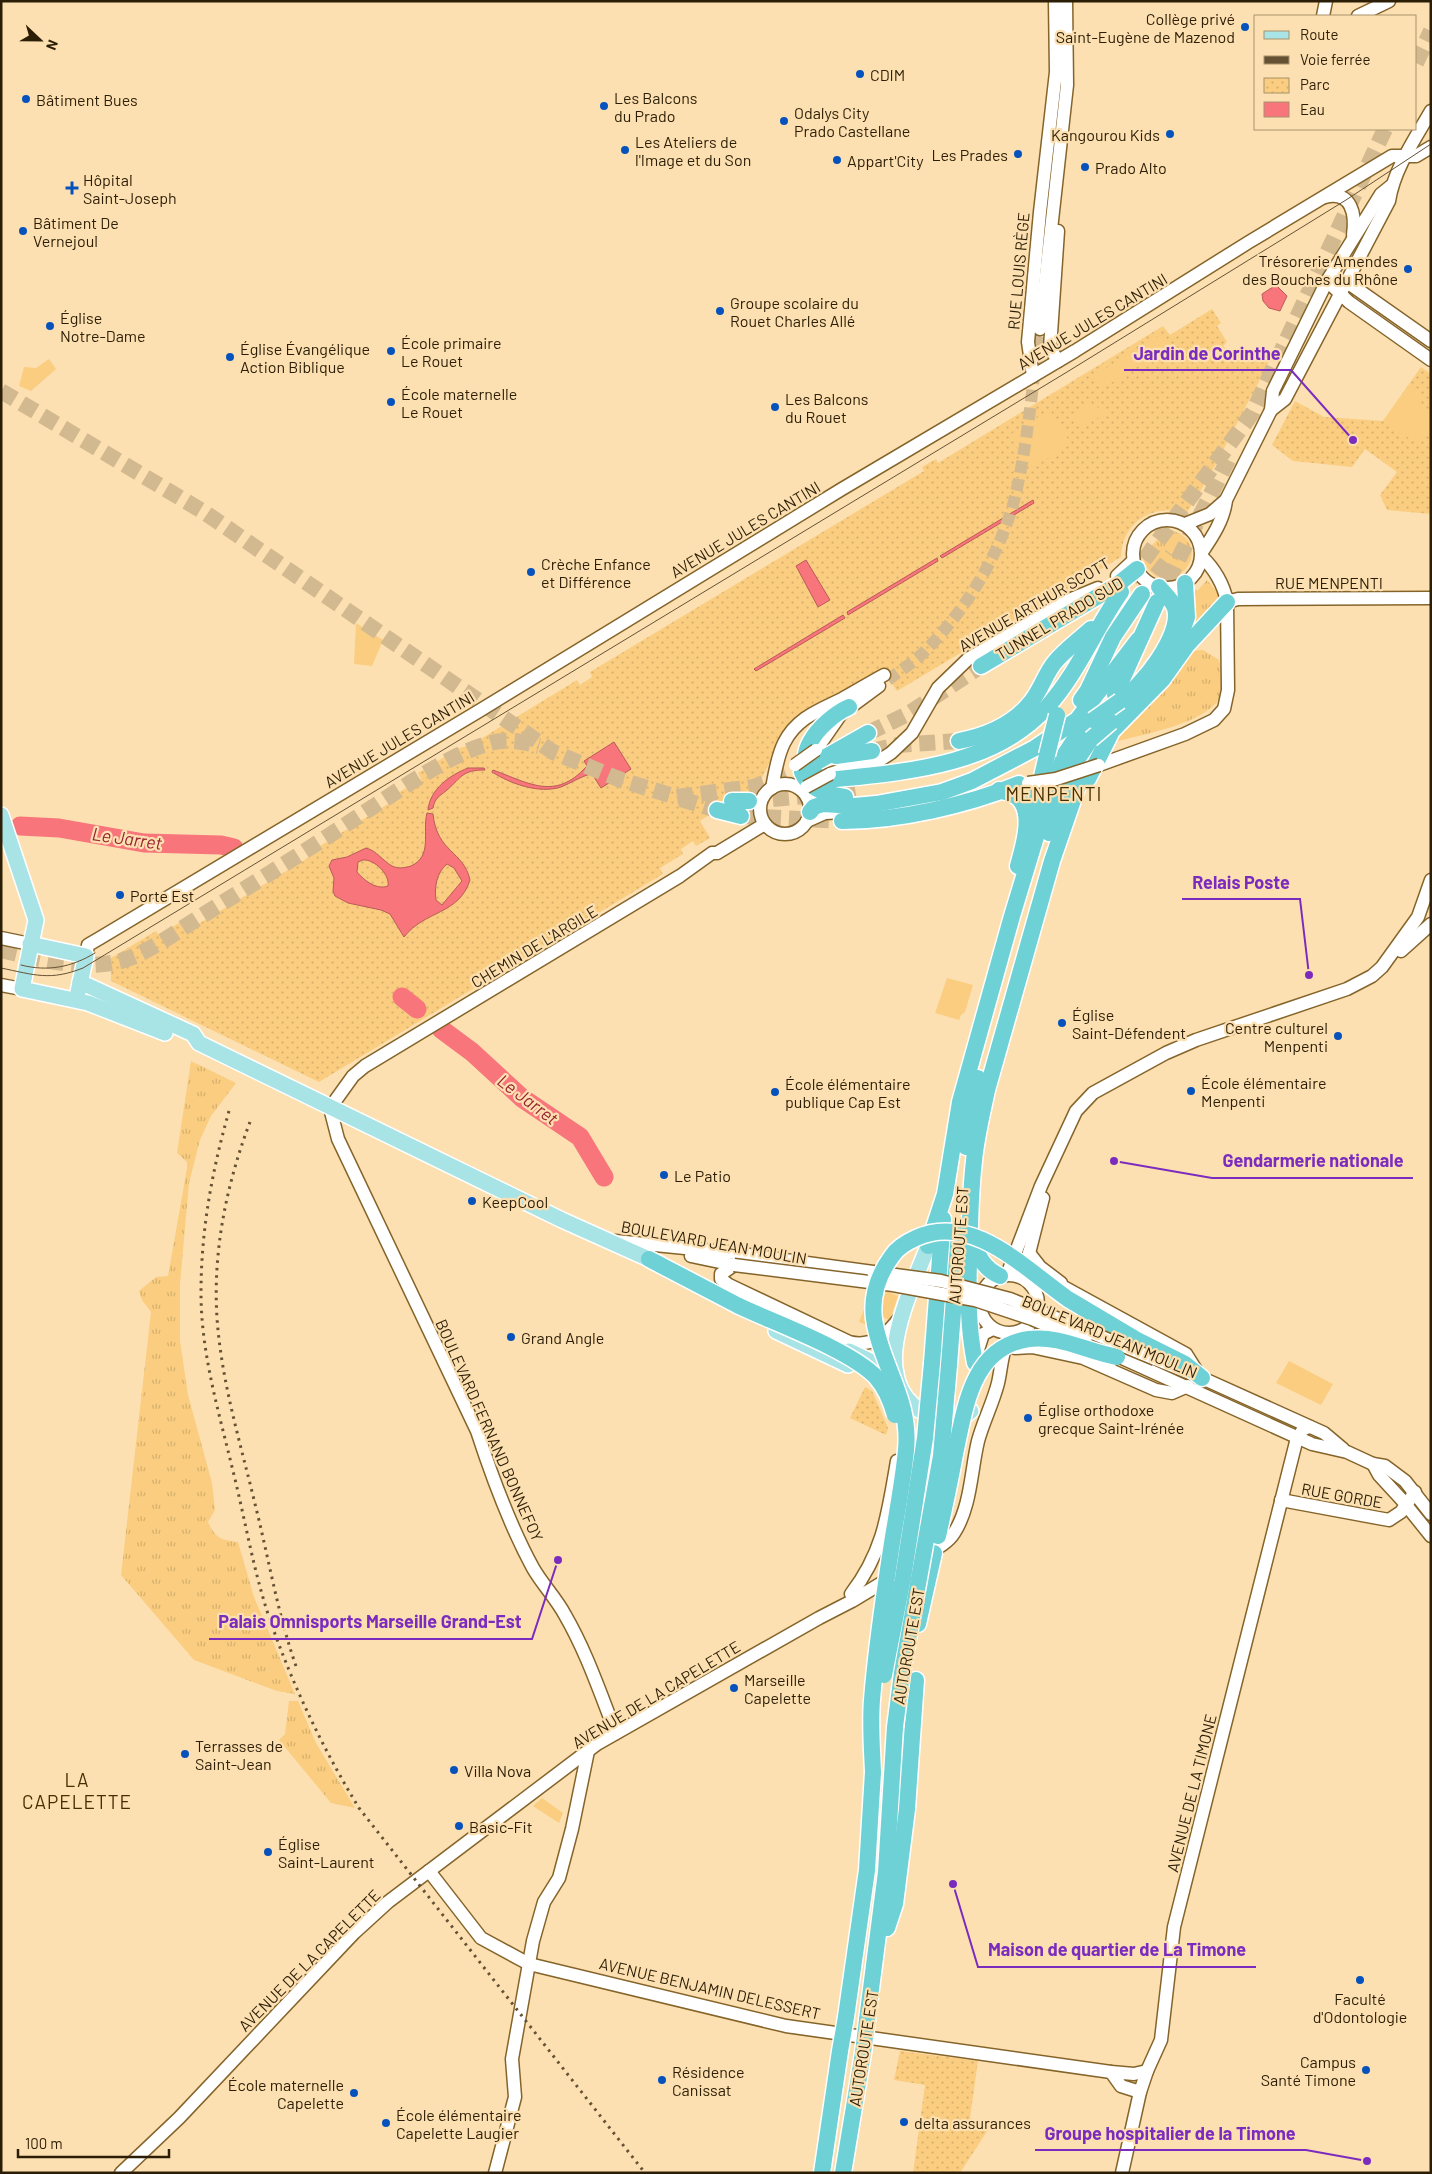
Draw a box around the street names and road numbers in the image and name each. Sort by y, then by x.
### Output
street label: RUE LOUIS RÈGE [1003,211,1033,331]
street label: AVENUE JULES CANTINI [1014,269,1170,373]
street label: AVENUE JULES CANTINI [667,477,823,581]
street label: AVENUE ARTHUR SCOTT [955,553,1113,655]
street label: TUNNEL PRADO SUD [992,573,1126,663]
street label: RUE MENPENTI [1275,573,1383,592]
street label: AVENUE JULES CANTINI [321,687,477,791]
street label: CHEMIN DE L'ARGILE [467,901,601,991]
street label: AUTOROUTE EST [944,1185,972,1305]
street label: BOULEVARD JEAN MOULIN [620,1216,808,1268]
street label: BOULEVARD JEAN MOULIN [1020,1290,1200,1382]
street label: BOULEVARD FERNAND BONNEFOY [432,1316,548,1544]
street label: RUE GORDE [1300,1479,1384,1511]
street label: AUTOROUTE EST [888,1586,928,1706]
street label: AVENUE DE LA CAPELETTE [569,1636,743,1752]
street label: AVENUE DE LA TIMONE [1162,1712,1220,1874]
street label: AVENUE DE LA CAPELETTE [234,1885,384,2035]
street label: AVENUE BENJAMIN DELESSERT [598,1953,822,2023]
street label: AUTOROUTE EST [844,1988,882,2108]

